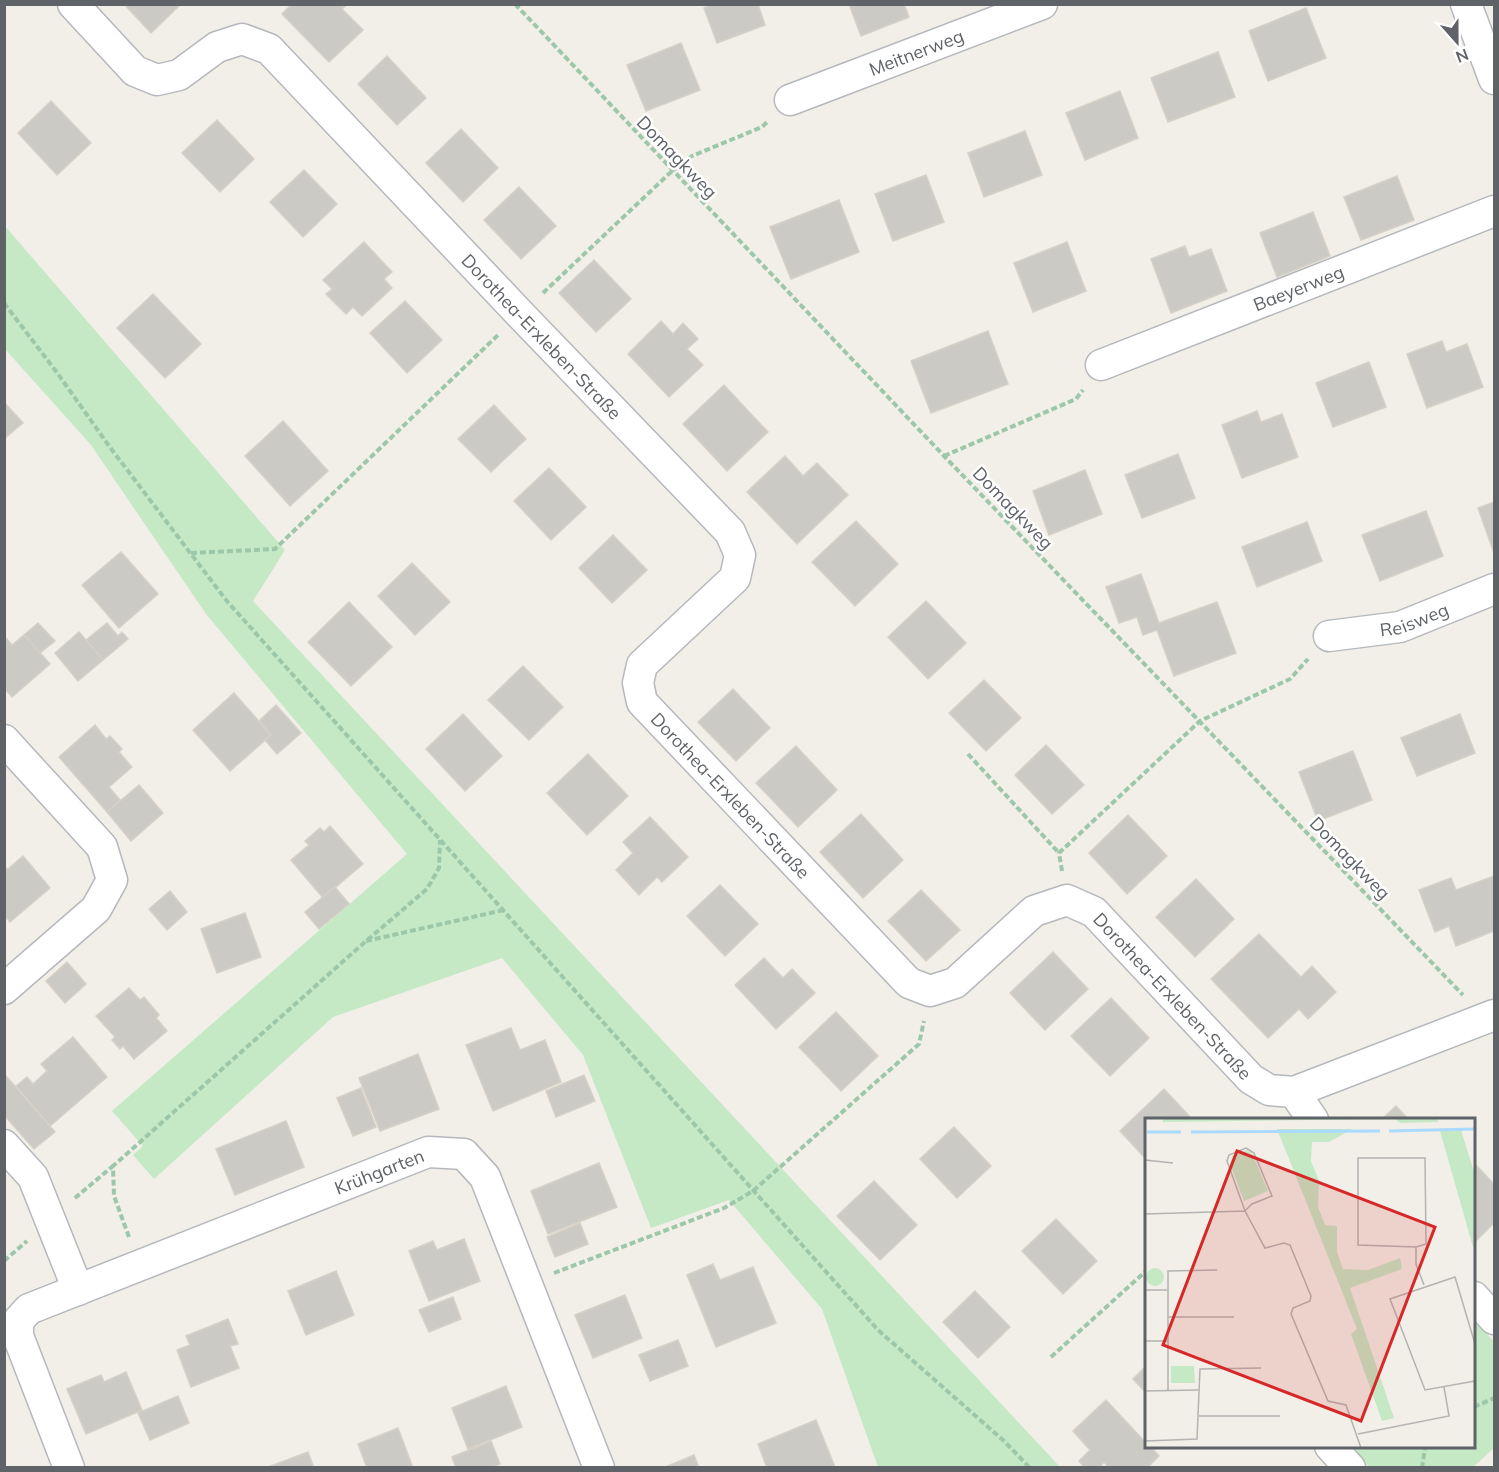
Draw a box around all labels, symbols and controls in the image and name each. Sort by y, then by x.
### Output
north arrow [1427,12,1487,72]
street label: Meitnerweg [866,23,967,80]
text: N [1453,45,1472,68]
street label: Domagkweg [632,111,722,203]
street label: Dorothea-Erxleben-Straße [457,248,627,424]
street label: Baeyerweg [1250,260,1347,316]
street label: Domagkweg [968,462,1058,554]
street label: Reisweg [1379,597,1452,641]
street label: Dorothea-Erxleben-Straße [646,707,815,883]
street label: Domagkweg [1305,812,1395,904]
street label: Dorothea-Erxleben-Straße [1089,907,1257,1084]
inset map [1145,1118,1475,1448]
street label: Krühgarten [331,1143,427,1199]

